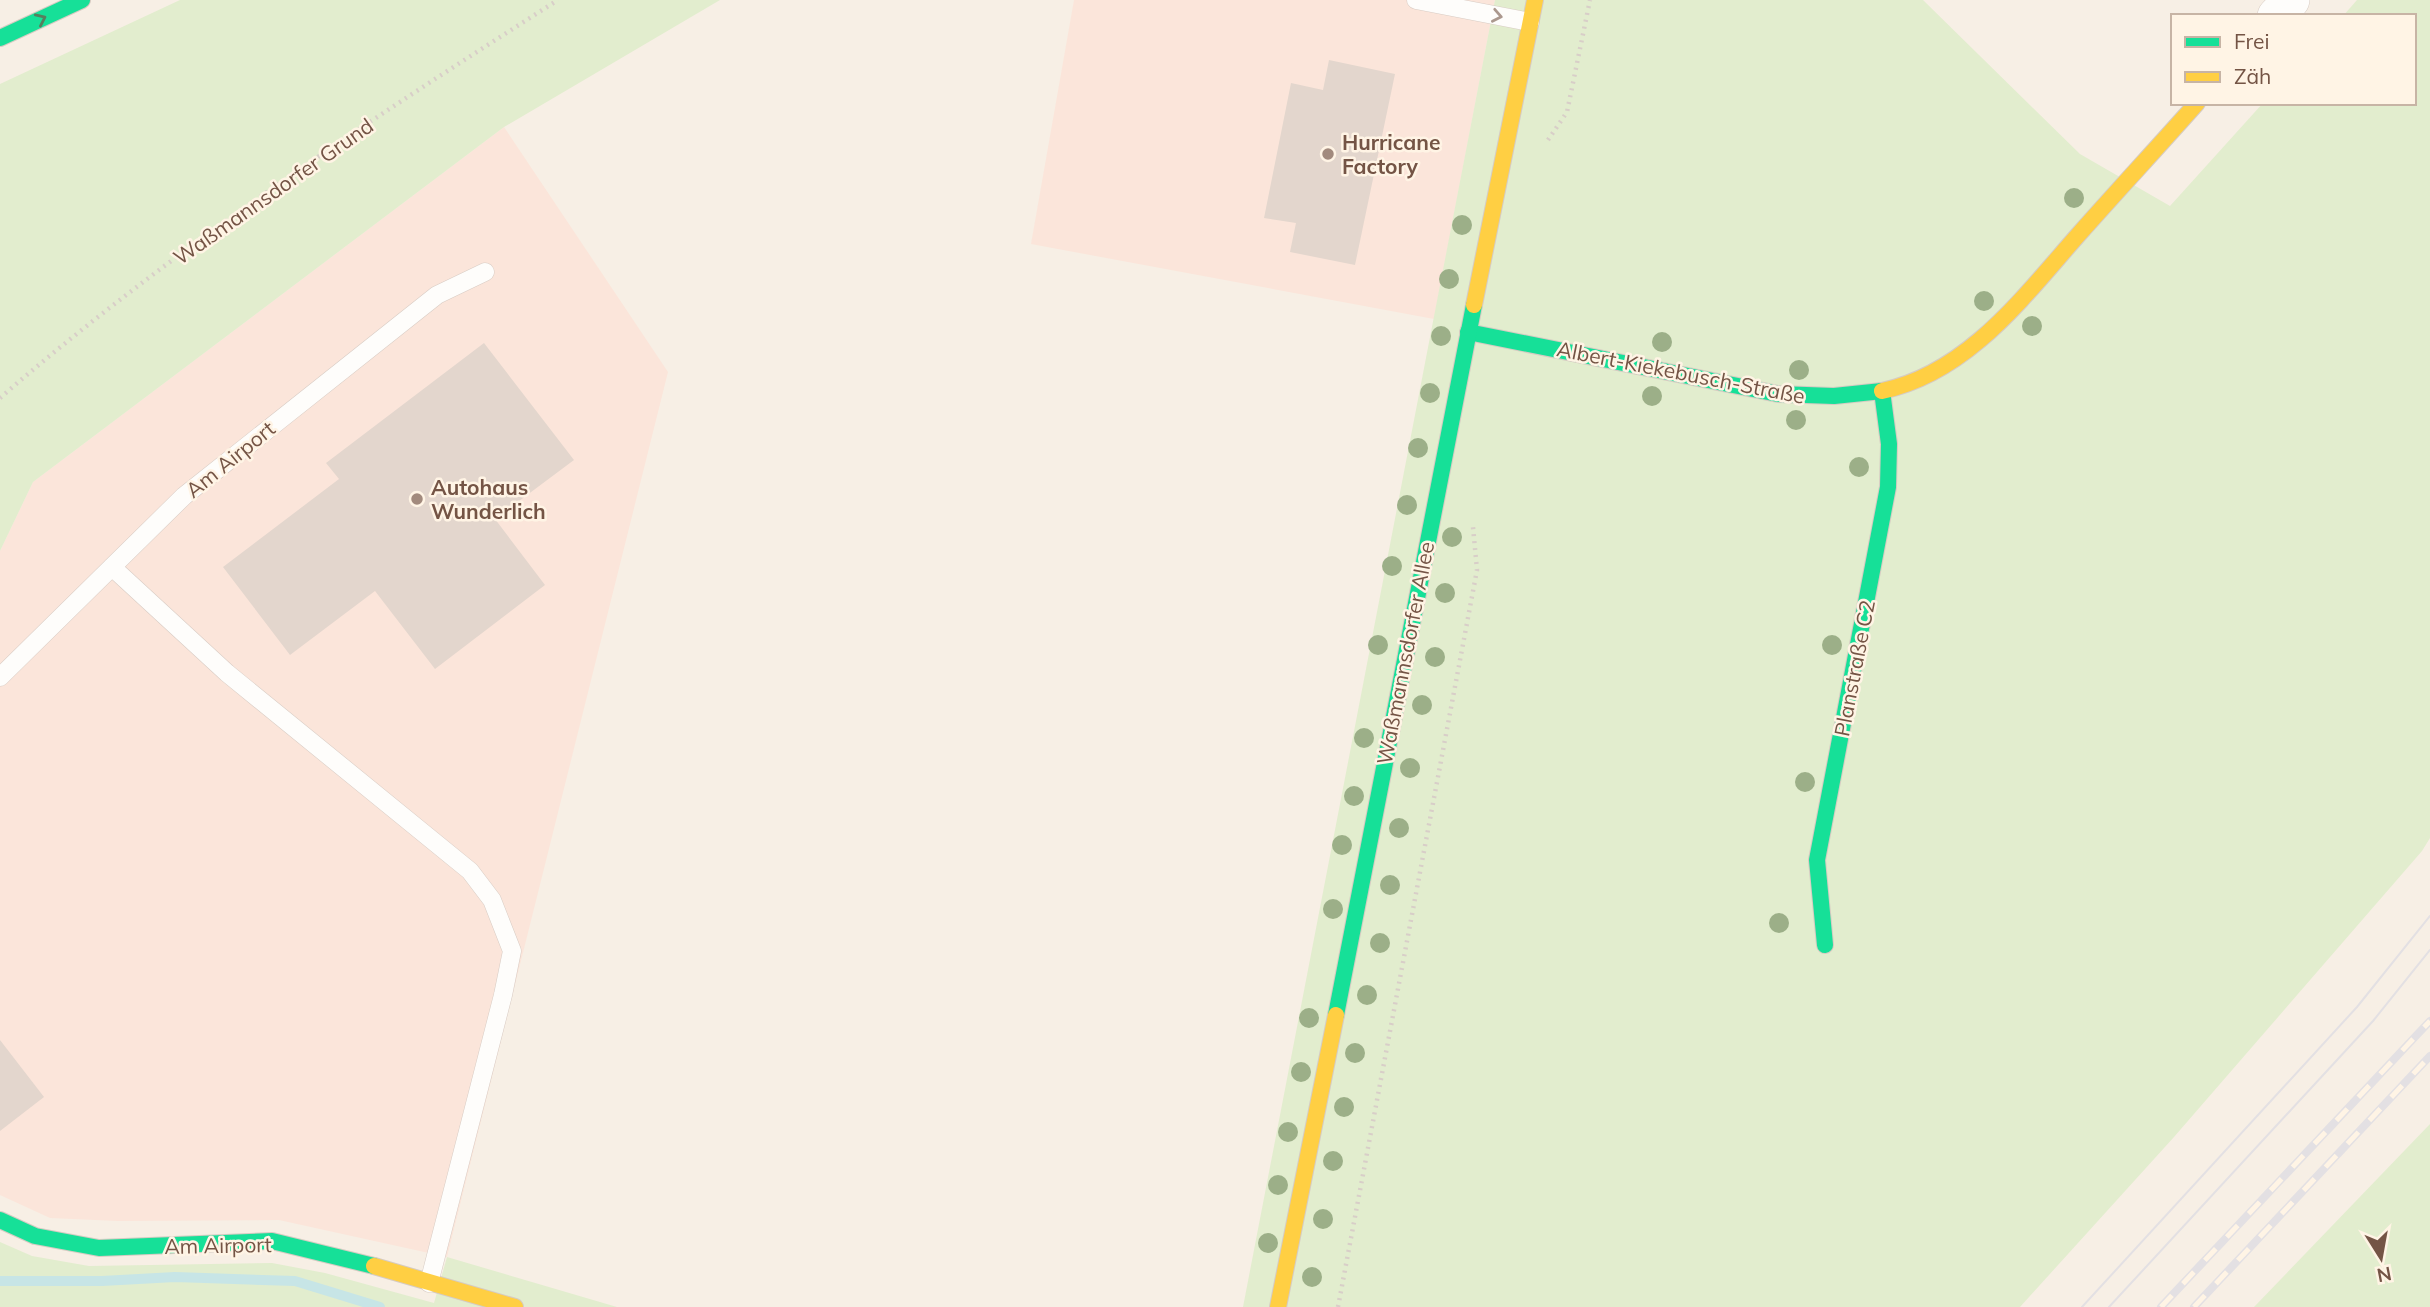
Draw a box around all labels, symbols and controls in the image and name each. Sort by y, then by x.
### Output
one-way arrow [1491,8,1503,23]
one-way arrow [34,13,46,27]
legend [2171,14,2416,105]
text: Frei [2234,28,2270,54]
text: Zäh [2234,63,2271,89]
street label: Waßmannsdorfer Grund [168,112,378,270]
place label: Hurricane Factory [1342,129,1440,179]
marker: Hurricane Factory [1320,146,1336,162]
street label: Albert-Kiekebusch-Straße [1555,335,1807,409]
street label: Am Airport [180,415,280,503]
place label: Autohaus Wunderlich [431,474,546,524]
marker: Autohaus Wunderlich [409,491,425,507]
street label: Waßmannsdorfer Allee [1371,539,1439,767]
street label: Planstraße C2 [1828,598,1880,738]
north arrow [2346,1223,2416,1293]
street label: Am Airport [164,1231,272,1259]
text: N [2375,1262,2394,1288]

